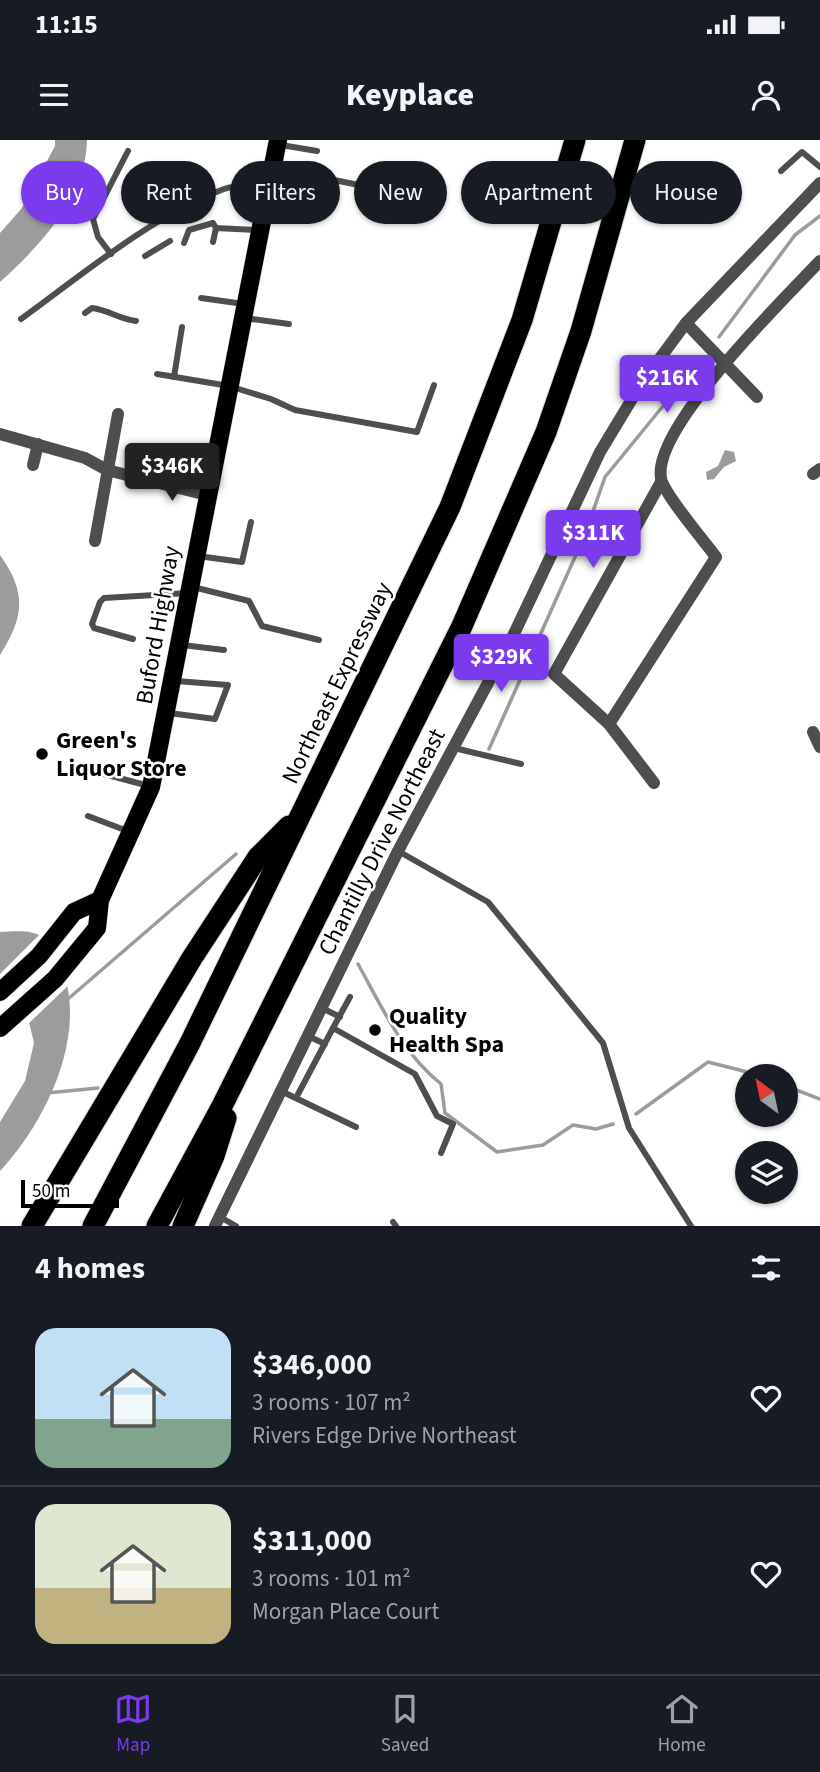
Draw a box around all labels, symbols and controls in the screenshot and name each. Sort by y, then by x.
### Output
text: 11:15 [35,6,98,43]
text: Keyplace [346,72,474,118]
icon: menu [35,76,73,114]
icon: person [747,76,785,114]
chip: Buy [21,161,107,224]
chip: Rent [121,161,216,224]
chip: Filters [230,161,340,224]
chip: New [354,161,447,224]
chip: Apartment [461,161,616,224]
chip: House [630,161,742,224]
pin: $216K [618,356,716,415]
text: $216K [636,361,698,394]
pin: $346K [123,444,221,503]
text: $346K [141,449,203,482]
pin: $311K [544,510,642,570]
text: $311K [562,516,624,549]
street label: Buford Highway [127,543,189,707]
street label: Northeast Expressway [273,576,401,790]
pin: $329K [452,634,550,694]
text: $329K [470,640,532,673]
street label: Chantilly Drive Northeast [310,722,454,962]
place label: Green's Liquor Store [56,723,187,786]
marker: Green's Liquor Store [34,746,50,762]
place label: Quality Health Spa [389,999,504,1062]
marker: Quality Health Spa [367,1022,383,1038]
north arrow [735,1064,798,1127]
map controls [735,1064,798,1204]
button: layers [735,1141,798,1204]
scale bar [21,1177,119,1209]
text: 50 m [32,1178,70,1205]
text: 4 homes [35,1247,145,1290]
icon: filters [747,1249,785,1287]
text: $346,000 [252,1343,372,1386]
icon: home [91,1356,175,1440]
icon: heart [747,1379,785,1417]
text: 3 rooms · 107 m² [252,1386,411,1419]
text: Rivers Edge Drive Northeast [252,1419,517,1452]
text: $311,000 [252,1519,372,1562]
icon: home [91,1532,175,1616]
icon: heart [747,1555,785,1593]
text: 3 rooms · 101 m² [252,1562,411,1595]
text: Morgan Place Court [252,1595,439,1628]
tab: Map [114,1690,152,1759]
tab: Saved [381,1690,429,1759]
tab: Home [658,1690,706,1759]

